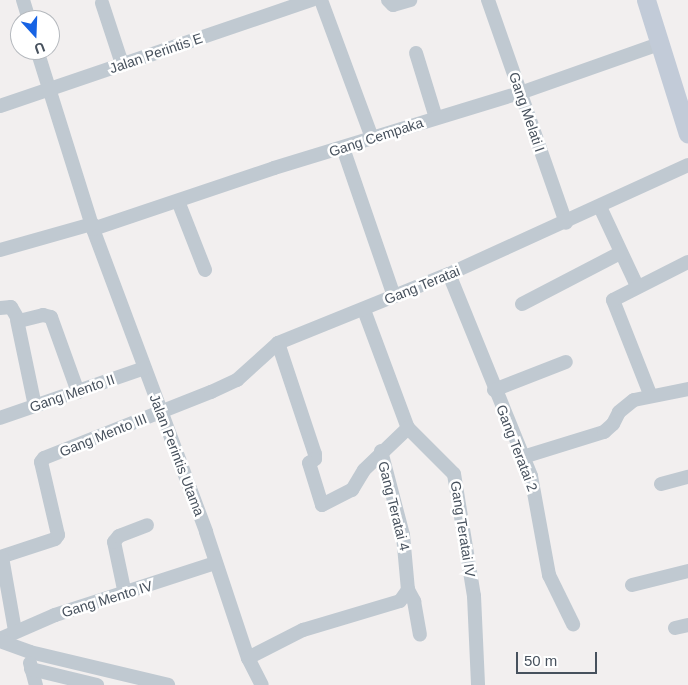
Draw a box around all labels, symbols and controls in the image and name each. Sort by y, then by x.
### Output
north arrow [10,10,60,60]
street label: Jalan Perintis E [107,29,205,77]
text: U [32,39,47,57]
street label: Gang Melati I [506,70,548,154]
street label: Gang Cempaka [327,114,425,160]
street label: Gang Teratai [382,262,462,308]
street label: Gang Mento II [27,371,117,415]
street label: Jalan Perintis Utama [146,392,208,518]
street label: Gang Teratai 2 [493,402,541,494]
street label: Gang Mento III [57,410,149,460]
street label: Gang Teratai 4 [375,459,413,553]
street label: Gang Teratai IV [447,480,479,578]
street label: Gang Mento IV [60,577,154,621]
scale bar [518,642,599,674]
text: 50 m [524,652,557,669]

